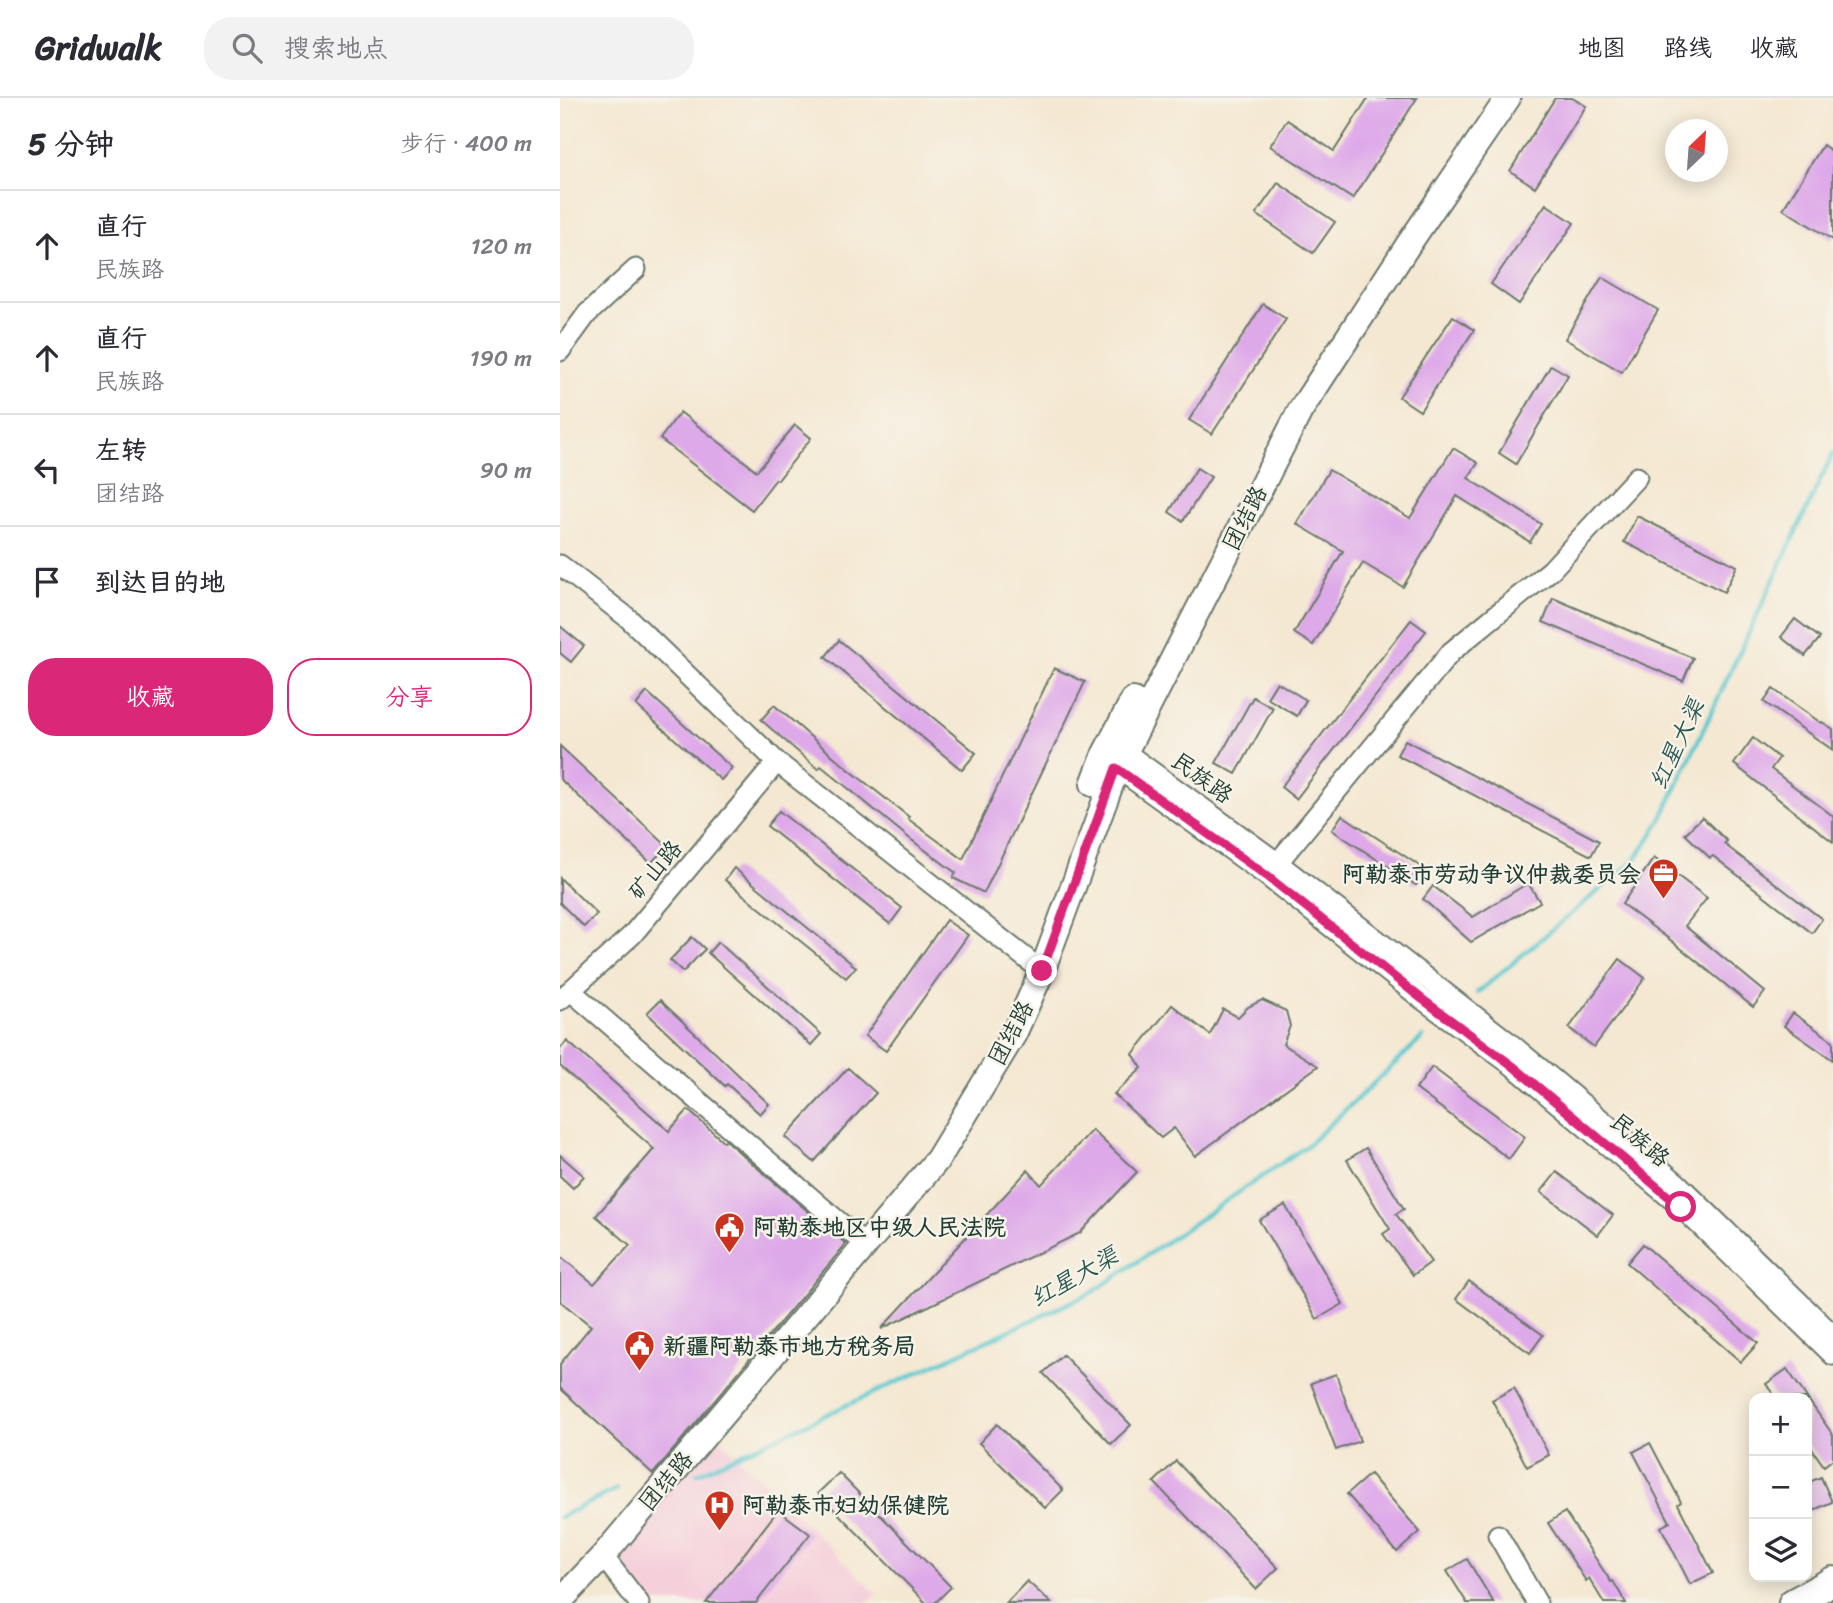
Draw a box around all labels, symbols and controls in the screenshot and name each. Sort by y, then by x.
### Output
search box [204,17,694,80]
text: Gridwalk [35,19,162,77]
text: 搜索地点 [284,25,388,71]
text: 地图 [1578,27,1626,69]
text: 路线 [1664,27,1712,69]
text: 收藏 [1750,27,1798,69]
icon: search [228,29,266,67]
text: 5 分钟 [28,117,114,171]
north arrow [1665,119,1728,182]
text: 步行 · 400 m [401,123,532,164]
text: 直行 [95,203,147,249]
text: 120 m [471,226,532,267]
icon: ahead [28,227,66,265]
text: 民族路 [95,249,164,290]
text: 直行 [95,315,147,361]
text: 190 m [470,338,532,379]
icon: ahead [28,339,66,377]
text: 民族路 [95,361,164,402]
text: 左转 [95,427,147,473]
text: 90 m [480,450,532,491]
icon: left [28,451,66,489]
text: 团结路 [95,473,164,514]
street label: 团结路 [1211,478,1279,558]
text: 到达目的地 [95,559,225,605]
icon: arrive [28,563,66,601]
button: 收藏 [28,658,273,736]
button: 分享 [287,658,532,736]
water label: 红星大渠 [1638,690,1717,796]
street label: 民族路 [1162,741,1242,815]
street label: 矿山路 [617,830,693,910]
place label: 阿勒泰市劳动争议仲裁委员会 [1342,854,1641,895]
office icon: 阿勒泰市劳动争议仲裁委员会 [1647,857,1681,901]
route end [1026,955,1057,986]
street label: 团结路 [977,993,1045,1073]
street label: 民族路 [1600,1102,1680,1178]
route start [1665,1191,1696,1222]
place label: 阿勒泰地区中级人民法院 [753,1207,1006,1248]
public building icon: 阿勒泰地区中级人民法院 [713,1210,747,1254]
water label: 红星大渠 [1022,1234,1128,1319]
place label: 新疆阿勒泰市地方税务局 [663,1326,916,1367]
public building icon: 新疆阿勒泰市地方税务局 [623,1329,657,1373]
map controls [1749,1393,1812,1582]
button: + [1749,1393,1812,1456]
street label: 团结路 [628,1441,704,1521]
button: − [1749,1456,1812,1519]
place label: 阿勒泰市妇幼保健院 [742,1485,949,1526]
hospital icon: 阿勒泰市妇幼保健院 [702,1488,736,1532]
button: layers [1749,1519,1812,1582]

